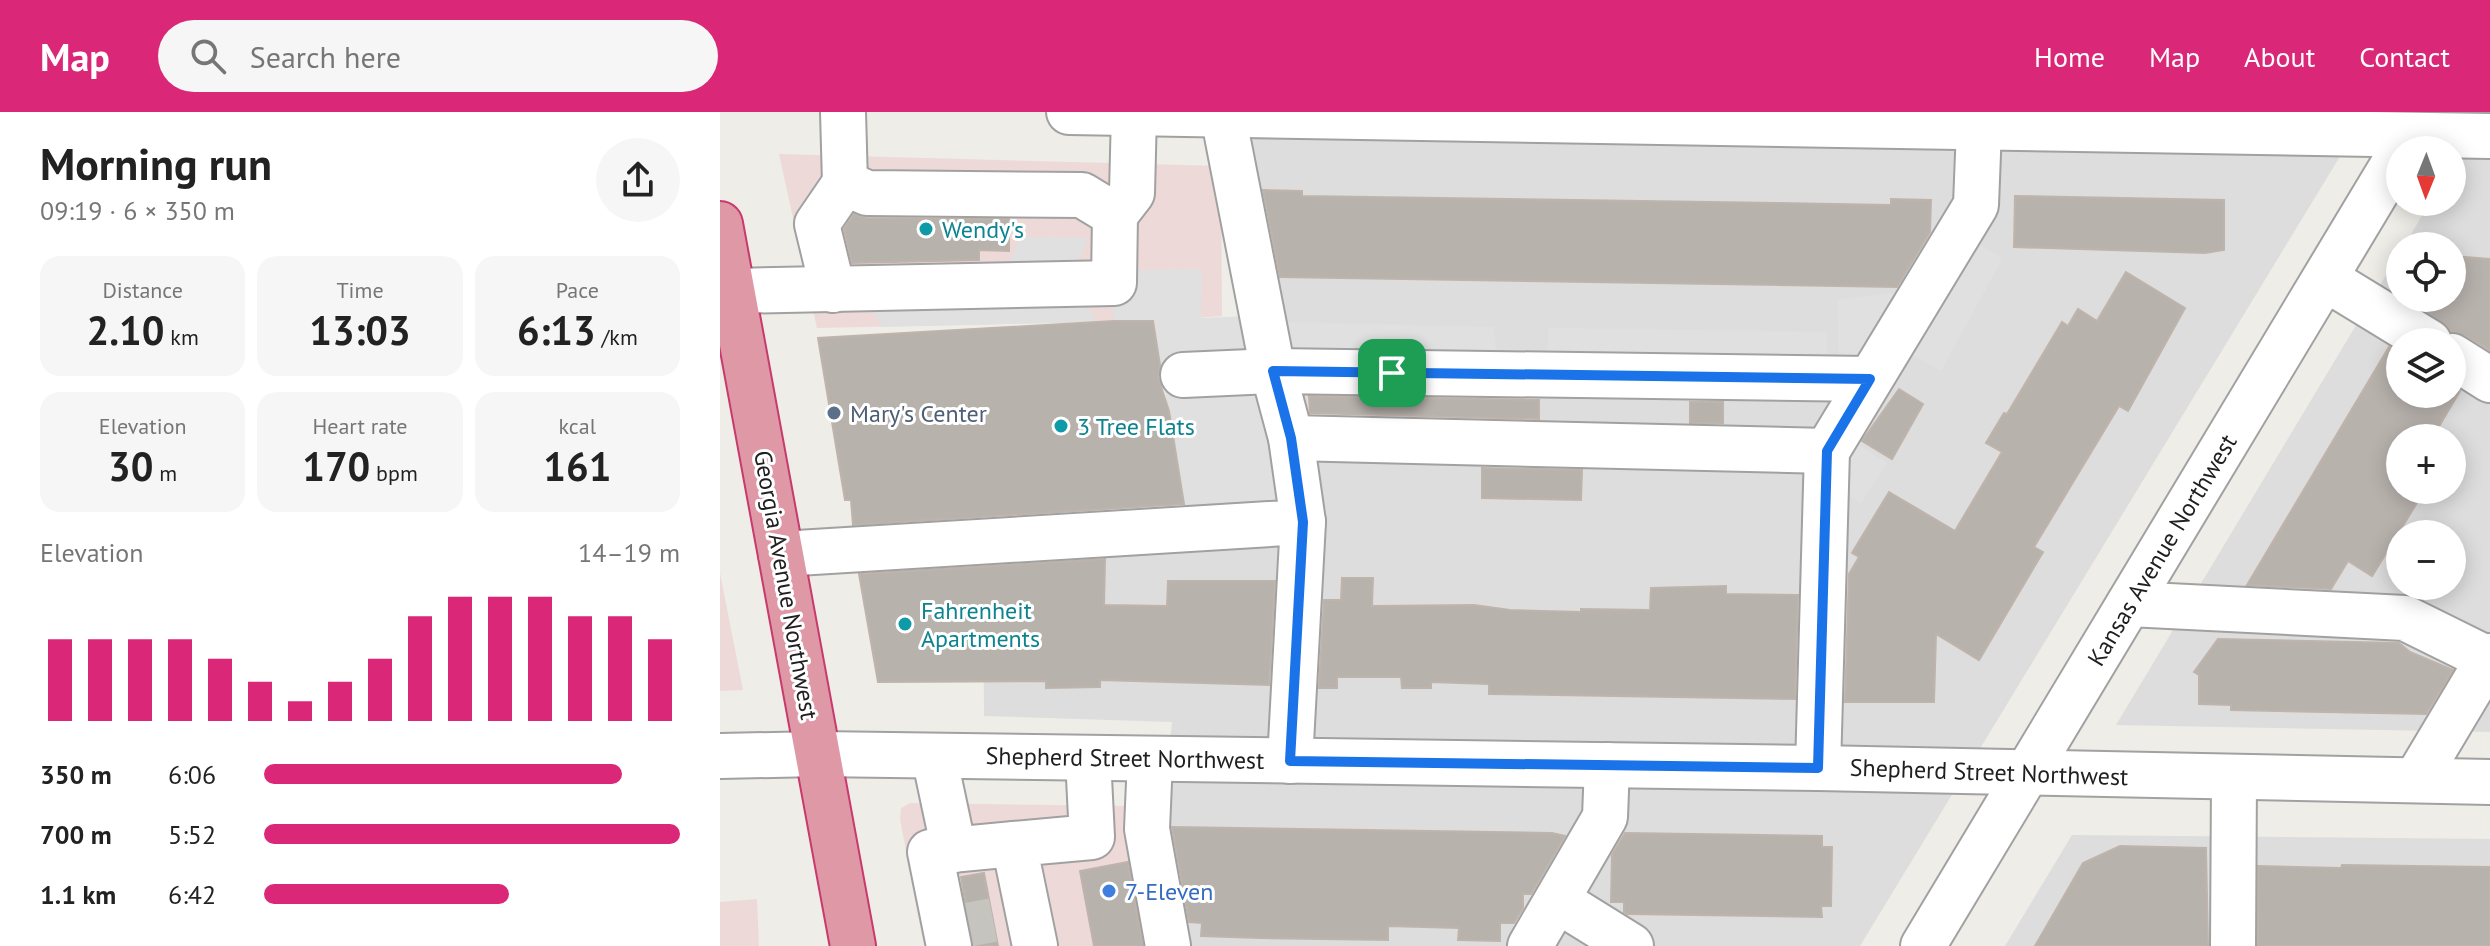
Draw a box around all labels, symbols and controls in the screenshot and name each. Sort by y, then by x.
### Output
search box [158,20,718,92]
text: Map [40,32,110,81]
icon: search [186,34,230,78]
text: Search here [250,37,401,76]
text: Home [2034,38,2105,75]
text: Map [2149,38,2200,75]
text: About [2244,38,2315,75]
text: Contact [2359,38,2450,75]
text: Morning run [40,135,272,192]
north arrow [2386,136,2466,216]
map controls [2386,136,2466,600]
button: share [596,138,680,222]
text: 09:19 · 6 × 350 m [40,194,235,227]
place label: Wendy's [942,214,1024,245]
marker: Wendy's [917,220,935,238]
button: locate [2386,232,2466,312]
text: Distance [102,276,183,304]
text: Time [336,276,384,304]
text: Pace [556,276,599,304]
text: 2.10 [87,304,164,356]
text: 13:03 [309,304,411,356]
text: 6:13 [517,304,596,356]
text: km [164,323,199,351]
text: /km [596,323,638,351]
button: layers [2386,328,2466,408]
pin [1358,339,1426,407]
icon: arrive [1370,351,1414,395]
place label: Mary's Center [850,398,987,429]
marker: Mary's Center [825,404,843,422]
place label: 3 Tree Flats [1077,411,1195,442]
text: Elevation [99,412,186,440]
text: Heart rate [312,412,408,440]
text: kcal [559,412,596,440]
marker: 3 Tree Flats [1052,417,1070,435]
button: + [2386,424,2466,504]
street label: Kansas Avenue Northwest [2080,428,2244,672]
text: 30 [108,440,153,492]
text: 170 [302,440,370,492]
text: 161 [543,440,611,492]
street label: Georgia Avenue Northwest [747,448,825,722]
text: m [153,459,177,487]
text: bpm [370,459,418,487]
button: − [2386,520,2466,600]
text: Elevation [40,536,144,569]
text: 14–19 m [578,536,680,569]
place label: Fahrenheit Apartments [921,595,1040,654]
marker: Fahrenheit Apartments [896,615,914,633]
street label: Shepherd Street Northwest [985,740,1265,776]
street label: Shepherd Street Northwest [1849,752,2129,792]
text: 350 m [40,758,112,791]
text: 6:06 [168,758,216,791]
text: 700 m [40,818,112,851]
text: 5:52 [168,818,216,851]
place label: 7-Eleven [1125,876,1213,907]
text: 1.1 km [40,878,116,911]
text: 6:42 [168,878,216,911]
marker: 7-Eleven [1100,882,1118,900]

